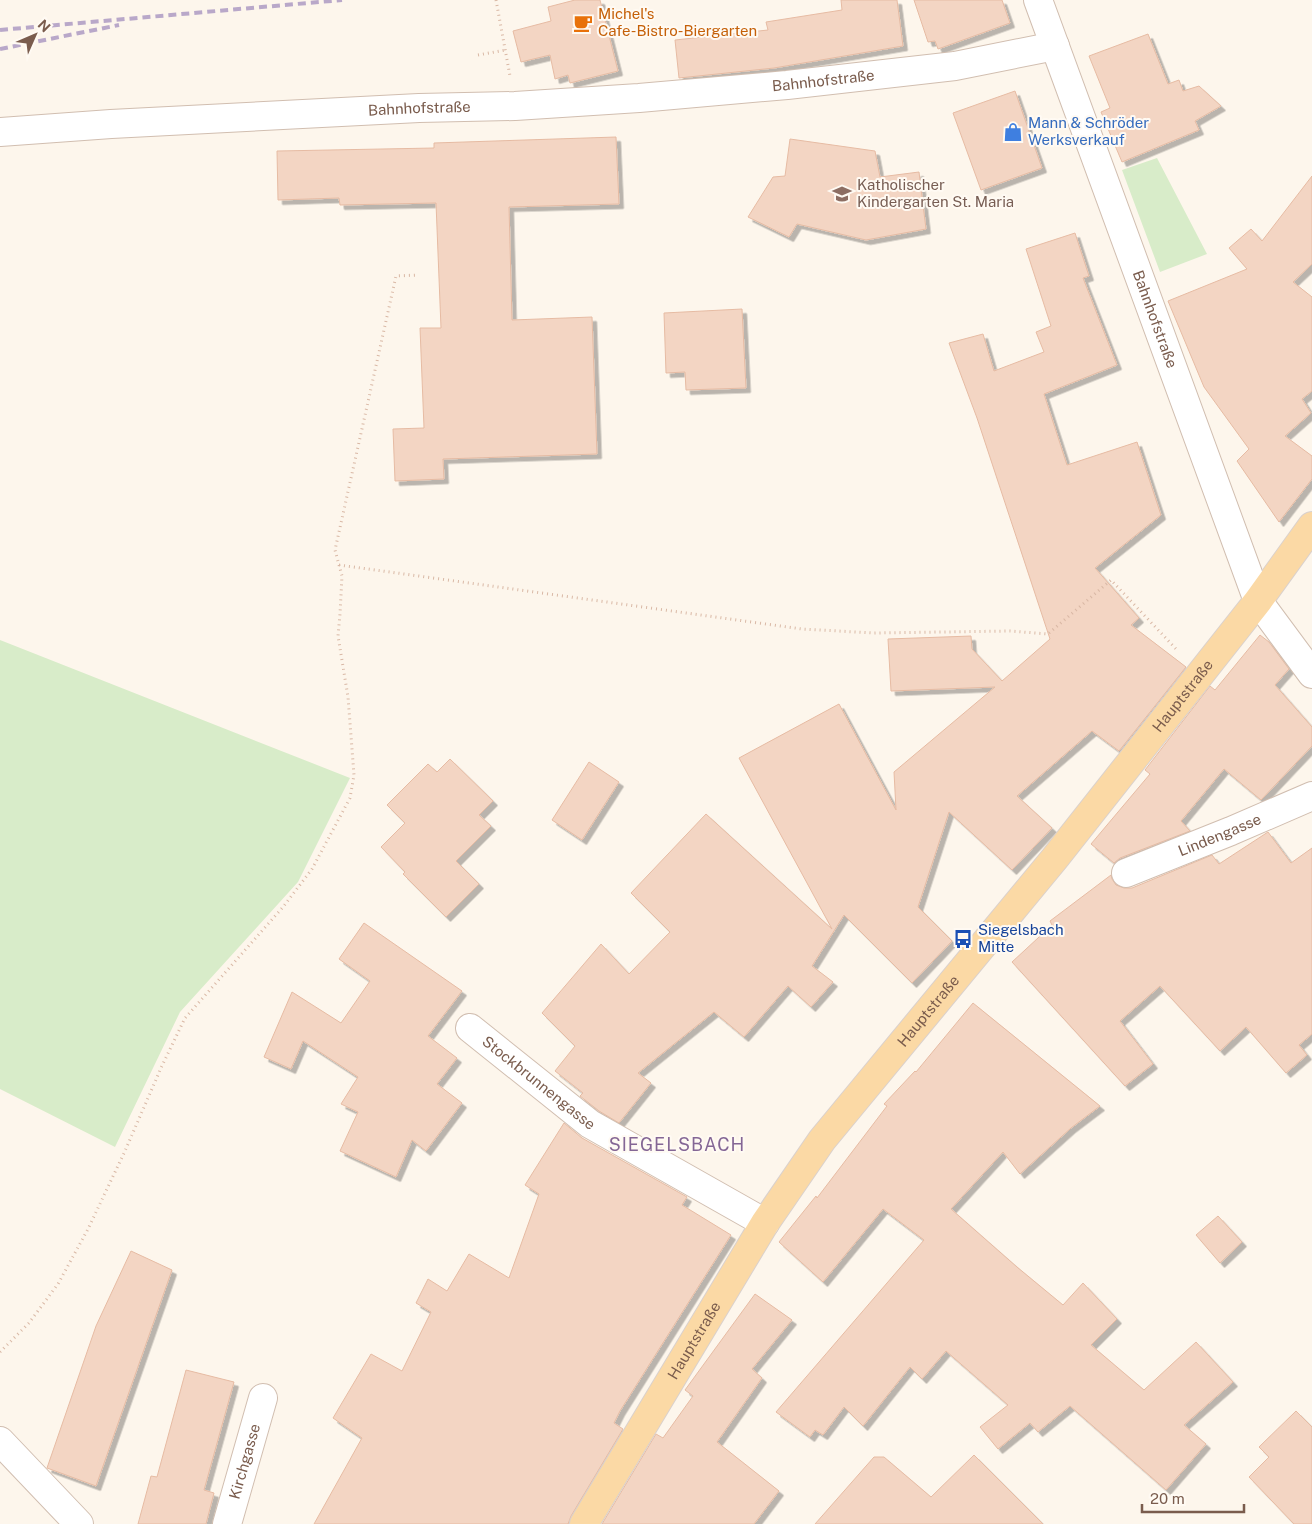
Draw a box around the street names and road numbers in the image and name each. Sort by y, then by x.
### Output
street label: Bahnhofstraße [771,66,875,94]
street label: Bahnhofstraße [367,98,471,119]
street label: Bahnhofstraße [1130,268,1181,370]
street label: Hauptstraße [1149,656,1216,735]
street label: Lindengasse [1175,810,1264,859]
street label: Hauptstraße [894,972,962,1050]
street label: Stockbrunnengasse [479,1032,599,1133]
street label: Hauptstraße [664,1298,724,1382]
street label: Kirchgasse [226,1422,263,1501]

